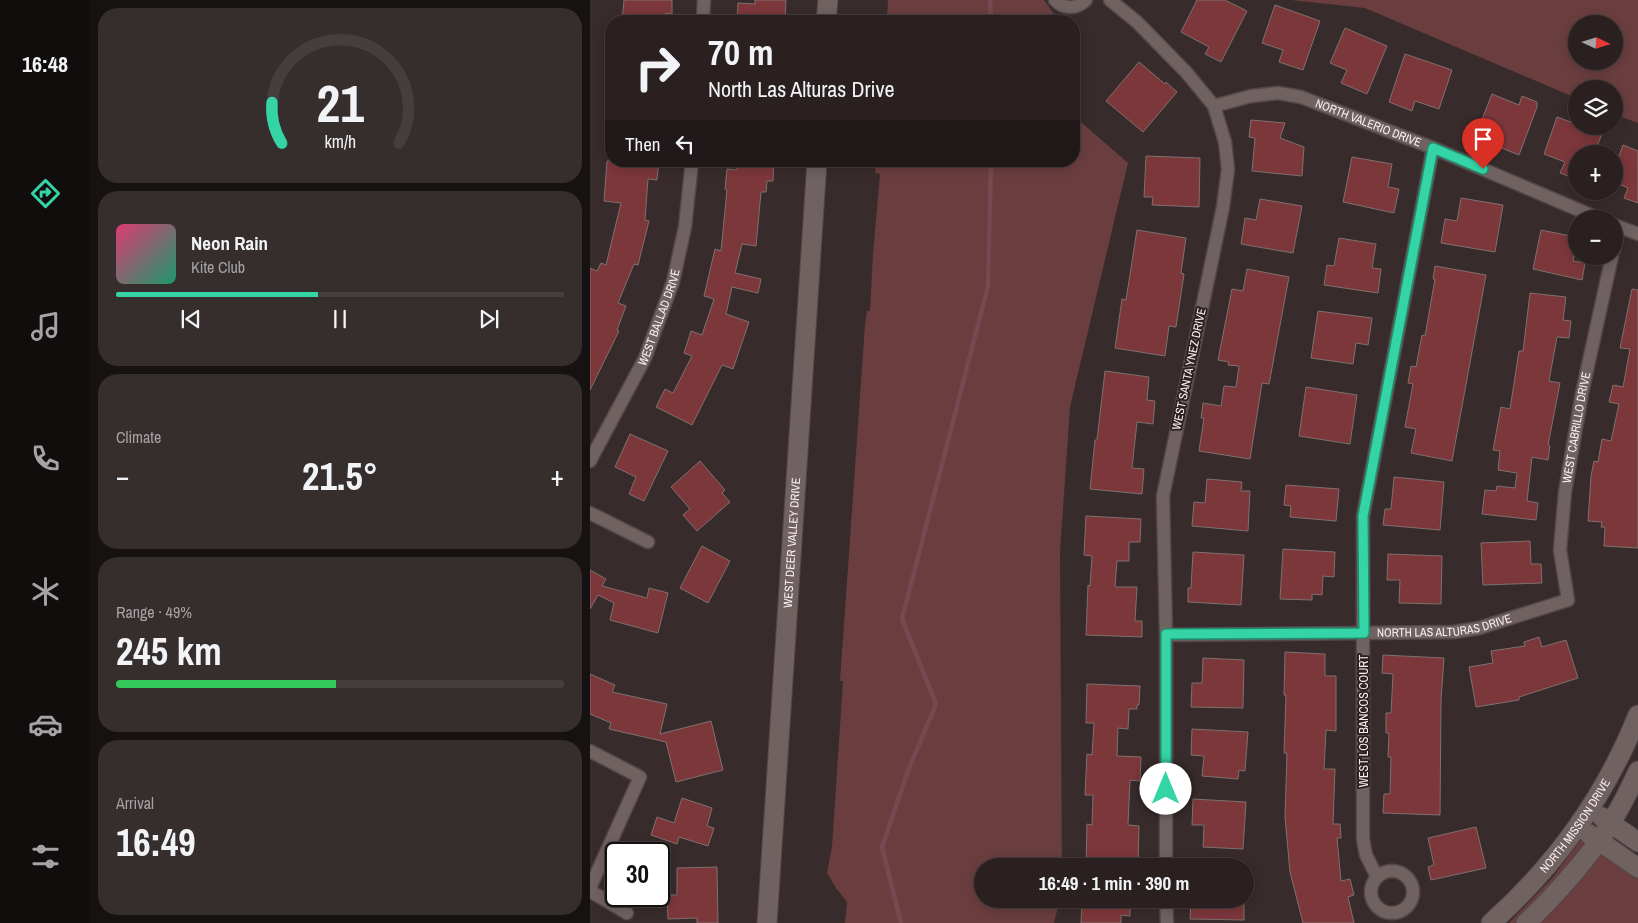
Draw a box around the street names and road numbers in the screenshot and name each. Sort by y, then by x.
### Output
street label: NORTH VALERIO DRIVE [1313,95,1424,151]
street label: WEST BALLAD DRIVE [634,267,684,369]
street label: WEST SANTA YNEZ DRIVE [1168,307,1210,431]
street label: WEST CABRILLO DRIVE [1559,370,1594,484]
street label: WEST DEER VALLEY DRIVE [780,477,804,608]
street label: NORTH LAS ALTURAS DRIVE [1377,610,1514,641]
street label: WEST LOS BANCOS COURT [1356,655,1372,787]
street label: NORTH MISSION DRIVE [1536,776,1614,876]

